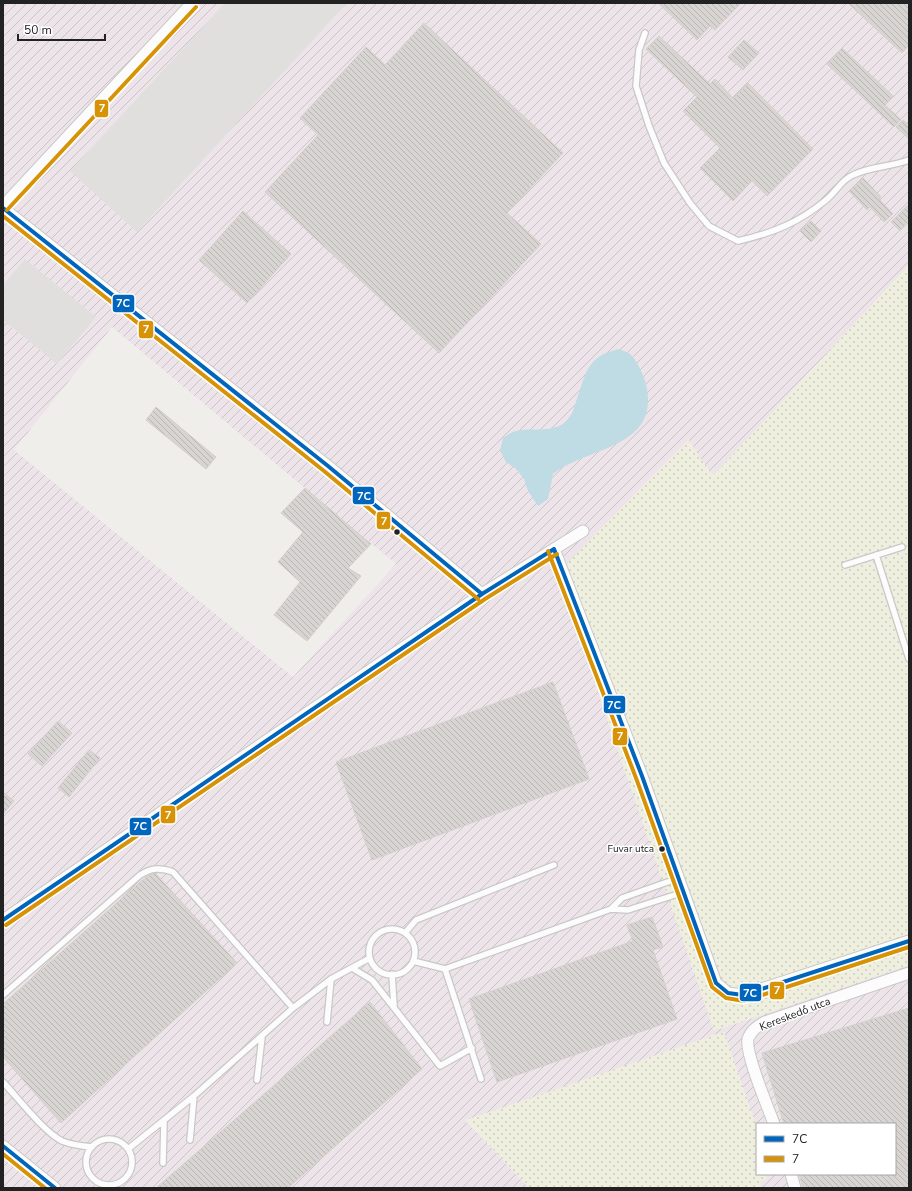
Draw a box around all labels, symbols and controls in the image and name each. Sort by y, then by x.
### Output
scale bar [18,16,105,42]
text: 50 m [24,22,52,38]
line badge: 7 [94,99,109,118]
text: 7 [99,101,105,116]
line badge: 7C [112,294,135,313]
text: 7C [116,296,131,311]
line badge: 7 [138,320,154,339]
text: 7 [143,322,149,337]
line badge: 7C [352,486,375,505]
text: 7C [357,489,372,504]
line badge: 7 [376,511,391,530]
text: 7 [381,514,387,529]
unlabelled marker [392,527,402,537]
line badge: 7C [603,695,626,714]
text: 7C [607,698,622,713]
line badge: 7 [612,727,628,746]
text: 7 [617,729,623,744]
line badge: 7 [160,805,176,824]
text: 7 [165,808,171,823]
line badge: 7C [129,817,152,836]
text: 7C [133,819,148,834]
place label: Fuvar utca [608,842,654,856]
marker: Fuvar utca [657,844,667,854]
line badge: 7 [769,981,785,1000]
line badge: 7C [739,983,762,1002]
text: 7 [774,983,780,998]
text: 7C [743,986,758,1001]
street label: Kereskedő utca [757,993,833,1034]
legend [756,1123,896,1175]
text: 7C [792,1131,807,1147]
text: 7 [792,1151,799,1167]

